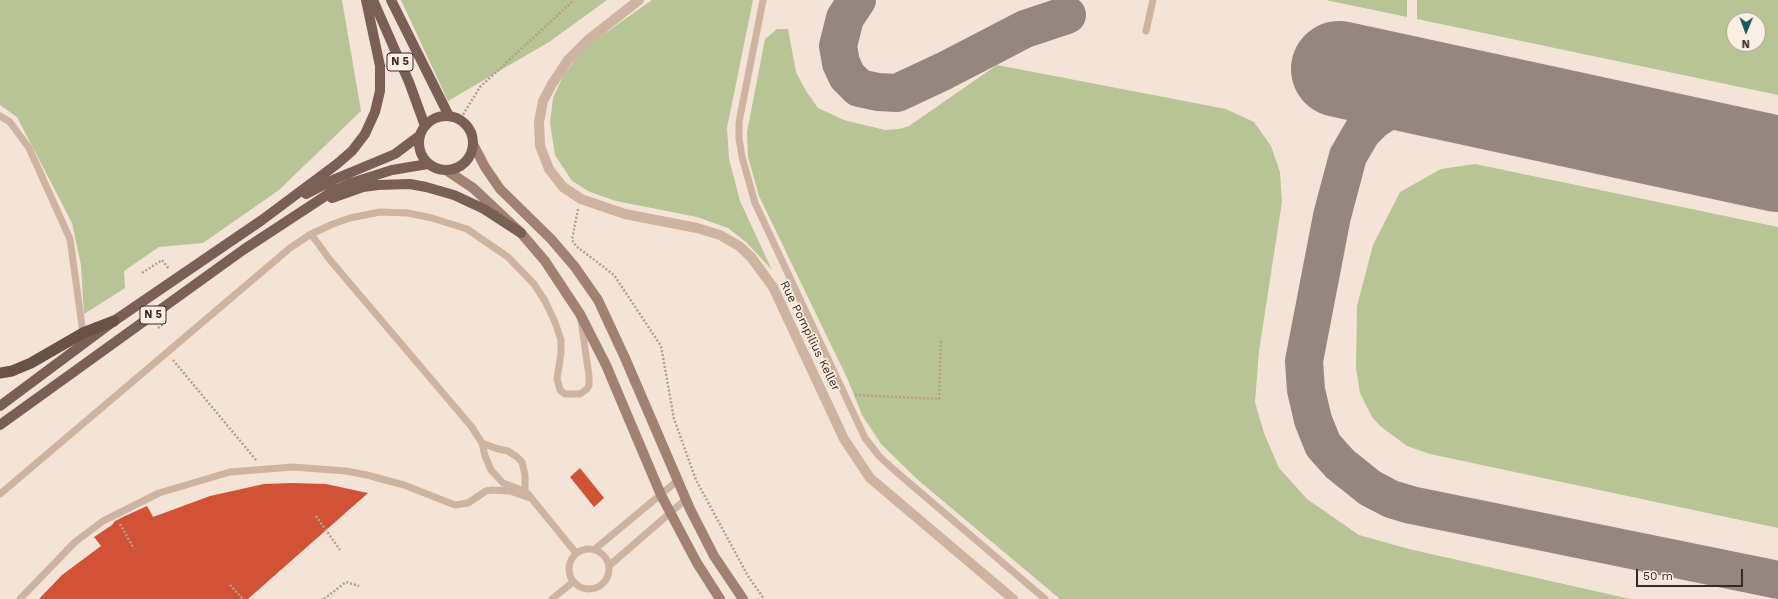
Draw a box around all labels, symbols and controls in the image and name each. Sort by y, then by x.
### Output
north arrow [1726,12,1766,52]
text: N [1742,37,1750,50]
road number: N 5 [387,53,413,71]
street label: Rue Pompilius Keller [777,278,843,394]
road number: N 5 [140,306,166,324]
scale bar [1638,561,1745,587]
text: 50 m [1643,569,1673,583]

